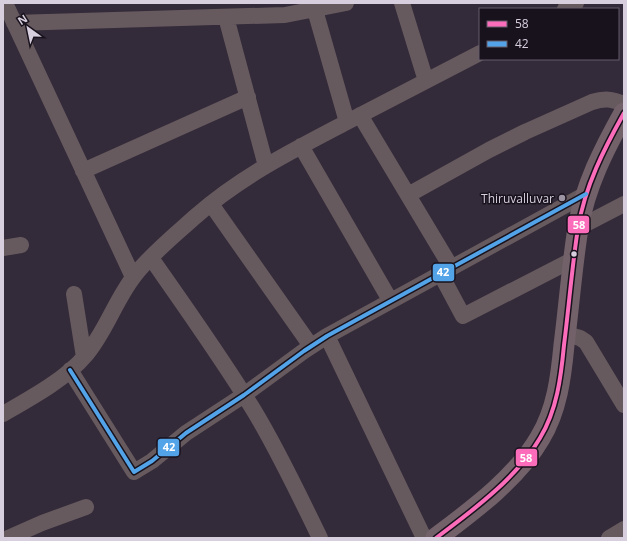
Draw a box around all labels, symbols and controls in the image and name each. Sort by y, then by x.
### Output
north arrow [8,8,48,48]
legend [479,8,619,60]
text: N [14,10,30,28]
text: 58 [515,15,529,32]
text: 42 [515,35,529,52]
place label: Thiruvalluvar [481,190,554,207]
marker: Thiruvalluvar [557,193,567,203]
line badge: 58 [567,215,590,234]
text: 58 [573,217,585,232]
unlabelled marker [569,249,579,259]
line badge: 42 [432,263,455,282]
text: 42 [437,264,449,279]
line badge: 42 [157,438,180,457]
text: 42 [163,439,175,454]
line badge: 58 [515,448,538,467]
text: 58 [520,450,532,465]

